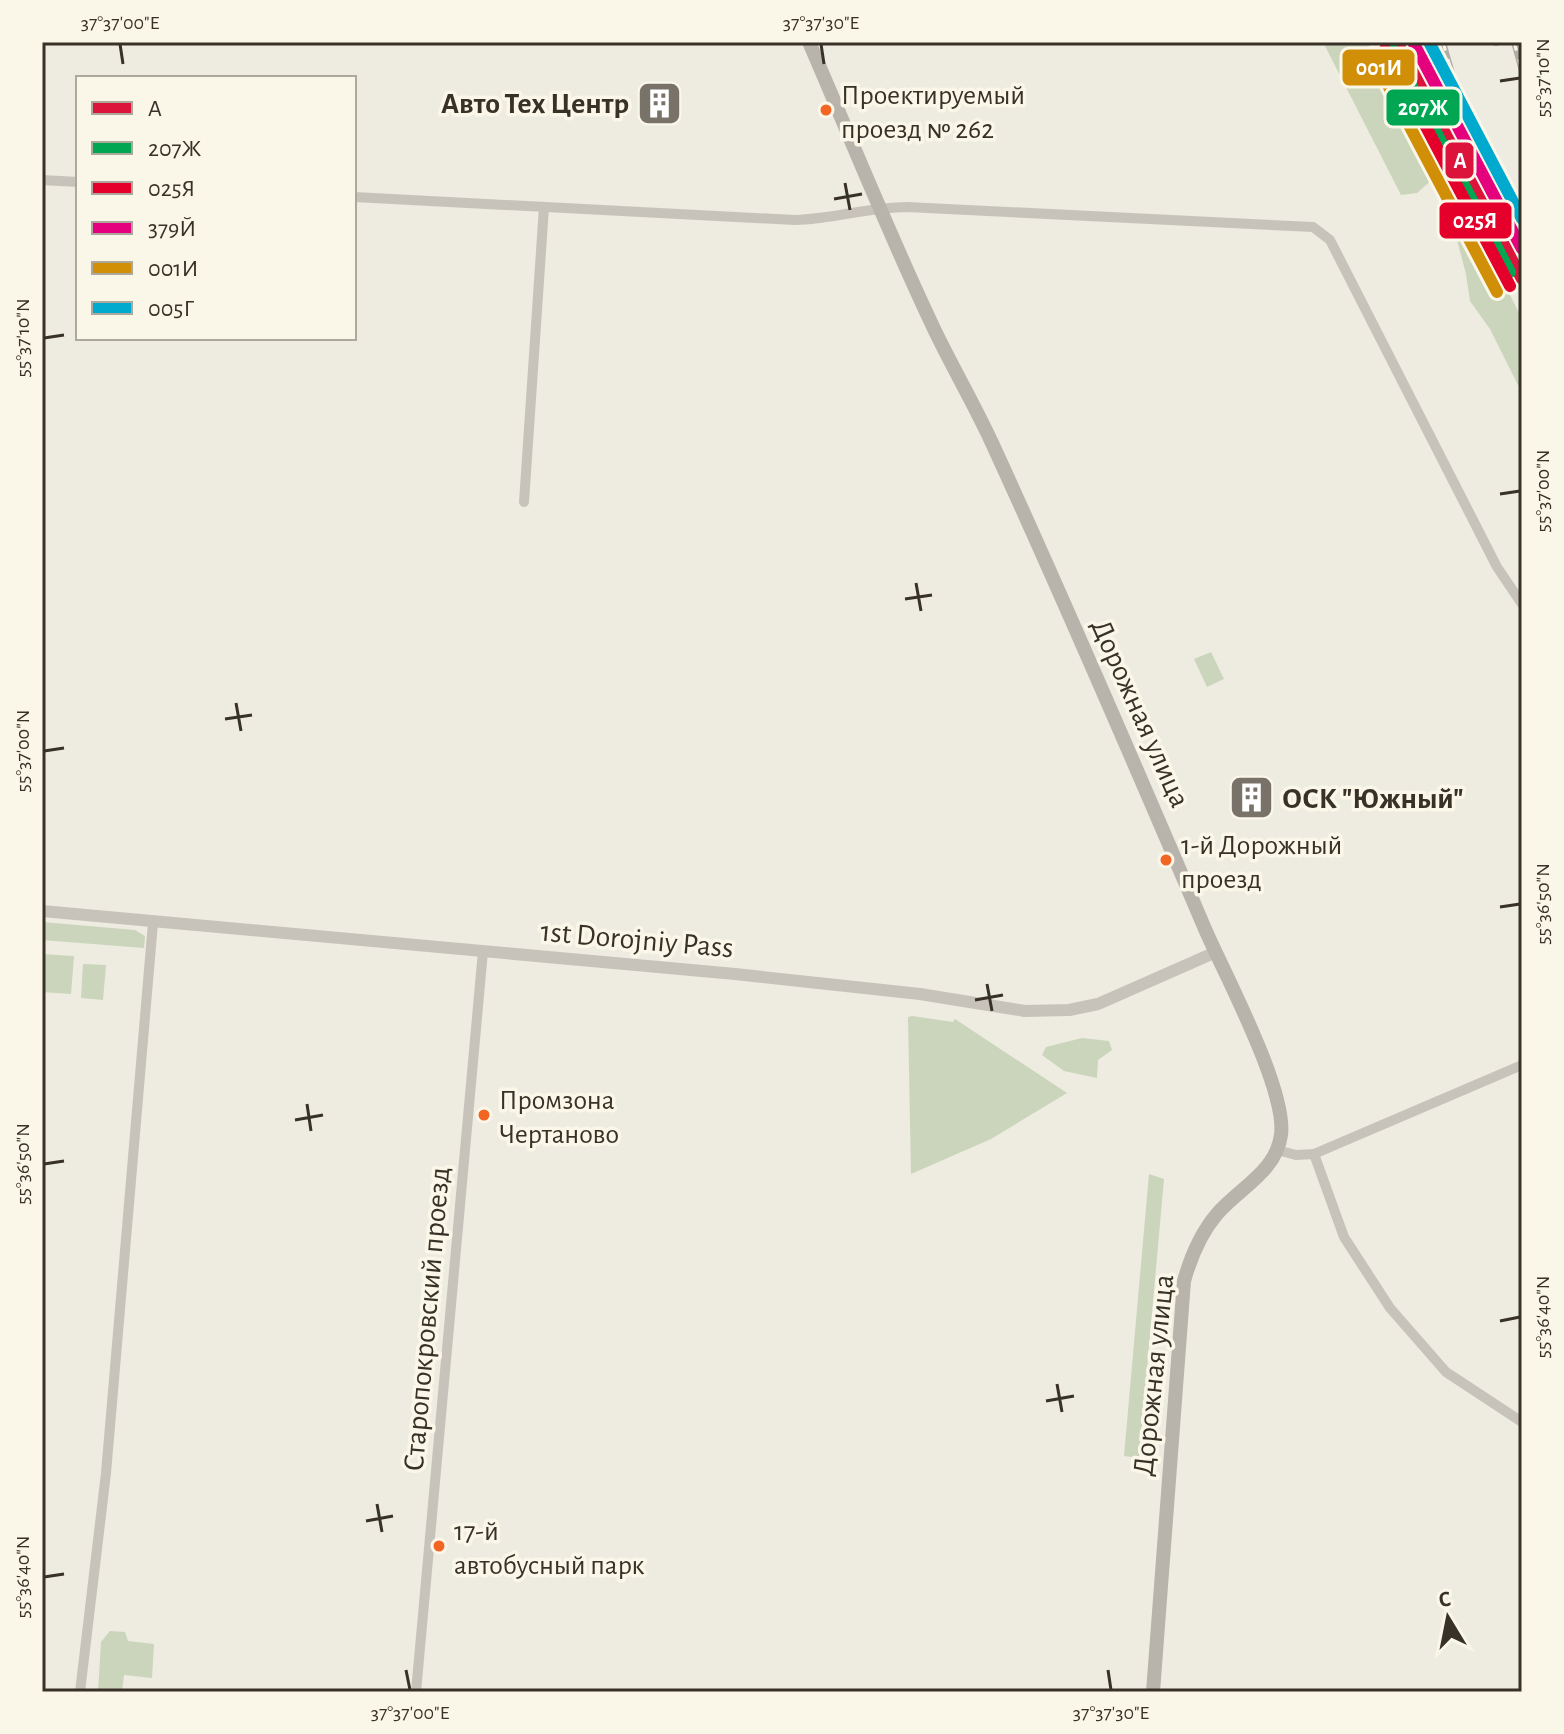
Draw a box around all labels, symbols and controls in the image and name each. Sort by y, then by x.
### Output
text: 37°37'00"E [81,13,160,33]
text: 37°37'30"E [783,13,860,33]
text: 55°37'10"N [1533,38,1553,118]
line badge: 001И [1341,48,1416,87]
text: 001И [1356,57,1402,79]
legend [76,76,356,340]
building icon: Авто Тех Центр [636,79,684,127]
place label: Проектируемый проезд № 262 [841,82,1025,144]
line badge: 207Ж [1385,88,1461,127]
place label: Авто Тех Центр [441,89,629,119]
text: A [148,97,162,121]
text: 207Ж [1398,97,1448,119]
marker: Проектируемый проезд № 262 [818,102,834,118]
text: 207Ж [148,137,202,161]
line badge: A [1444,141,1475,180]
text: A [1453,150,1467,172]
text: 025Я [148,177,195,201]
line badge: 025Я [1438,201,1513,240]
text: 025Я [1453,210,1497,232]
text: 379Й [148,217,196,241]
text: 001И [148,257,199,281]
text: 005Г [148,297,194,321]
text: 55°37'10"N [13,298,33,378]
text: 55°37'00"N [1533,450,1553,532]
street label: Дорожная улица [1085,615,1195,812]
text: 55°37'00"N [13,710,33,792]
building icon: ОСК "Южный" [1227,774,1275,822]
place label: ОСК "Южный" [1282,784,1464,814]
place label: 1-й Дорожный проезд [1181,832,1342,894]
marker: 1-й Дорожный проезд [1158,852,1174,868]
text: 55°36'50"N [1533,863,1553,945]
street label: 1st Dorojniy Pass [539,917,735,963]
place label: Промзона Чертаново [499,1087,619,1149]
marker: Промзона Чертаново [476,1107,492,1123]
text: 55°36'50"N [13,1123,33,1205]
street label: Старопокровский проезд [399,1166,455,1473]
street label: Дорожная улица [1128,1273,1179,1477]
text: 55°36'40"N [1533,1276,1553,1358]
place label: 17-й автобусный парк [454,1518,645,1580]
text: 55°36'40"N [13,1536,33,1618]
marker: 17-й автобусный парк [431,1538,447,1554]
north arrow [1408,1578,1488,1658]
text: С [1437,1587,1453,1611]
text: 37°37'00"E [371,1703,450,1723]
text: 37°37'30"E [1073,1703,1150,1723]

